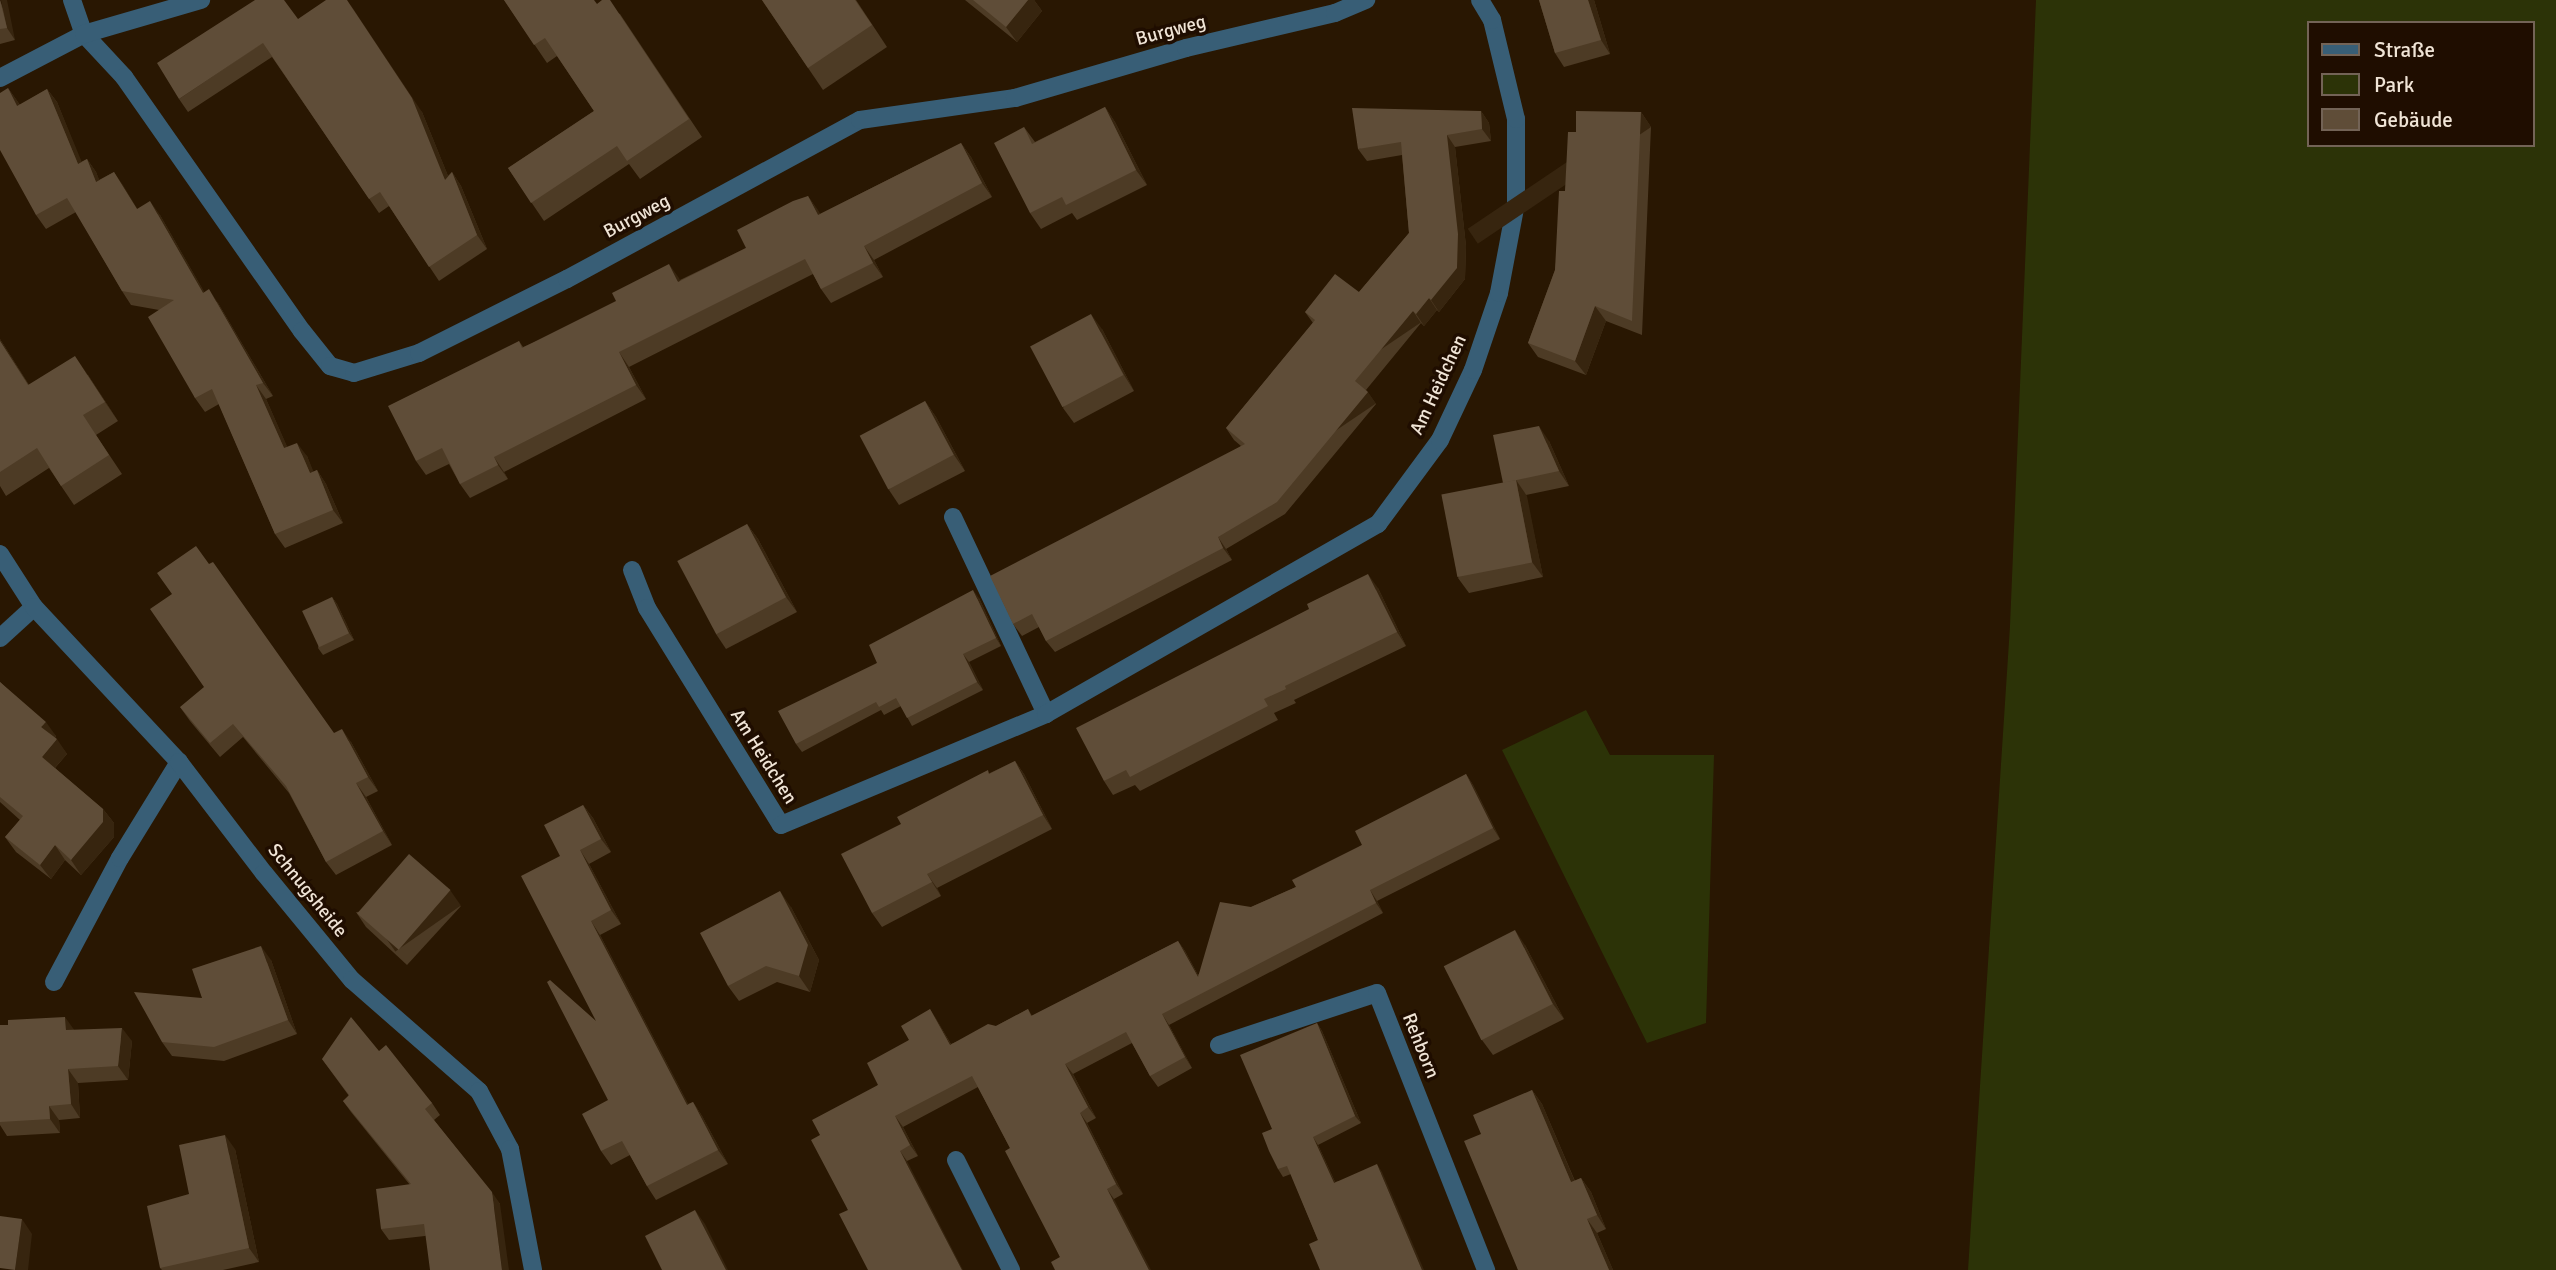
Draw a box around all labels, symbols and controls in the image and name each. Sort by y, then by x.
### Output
street label: Burgweg [1133,11,1209,51]
legend [2308,21,2535,147]
text: Straße [2374,37,2435,63]
text: Park [2374,72,2414,98]
text: Gebäude [2374,107,2453,133]
street label: Burgweg [600,190,674,244]
street label: Am Heidchen [1406,331,1472,439]
street label: Am Heidchen [725,705,801,809]
street label: Schnugsheide [262,840,352,942]
street label: Rehborn [1397,1010,1443,1082]

